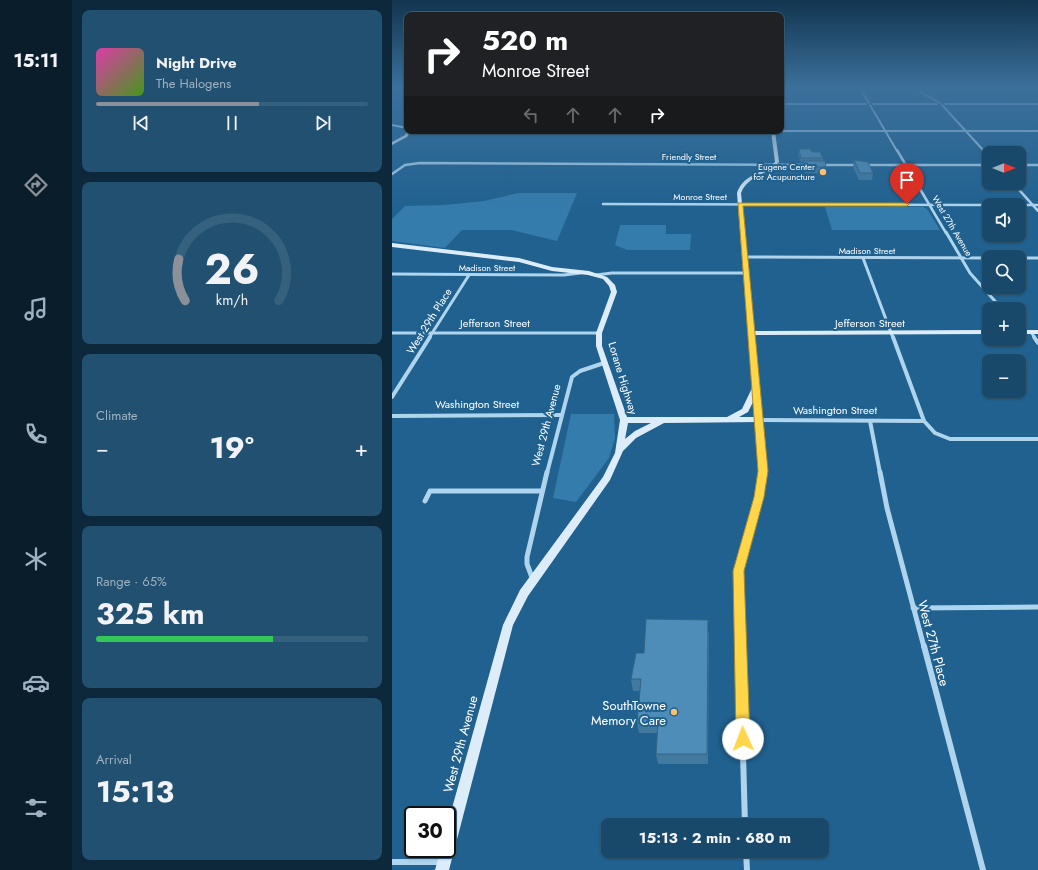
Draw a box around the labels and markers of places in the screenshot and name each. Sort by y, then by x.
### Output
place label: Eugene Center for Acupuncture [753,160,816,183]
pin [890,163,924,204]
marker: Eugene Center for Acupuncture [818,167,828,177]
place label: SouthTowne Memory Care [591,696,666,730]
marker: SouthTowne Memory Care [669,707,679,717]

